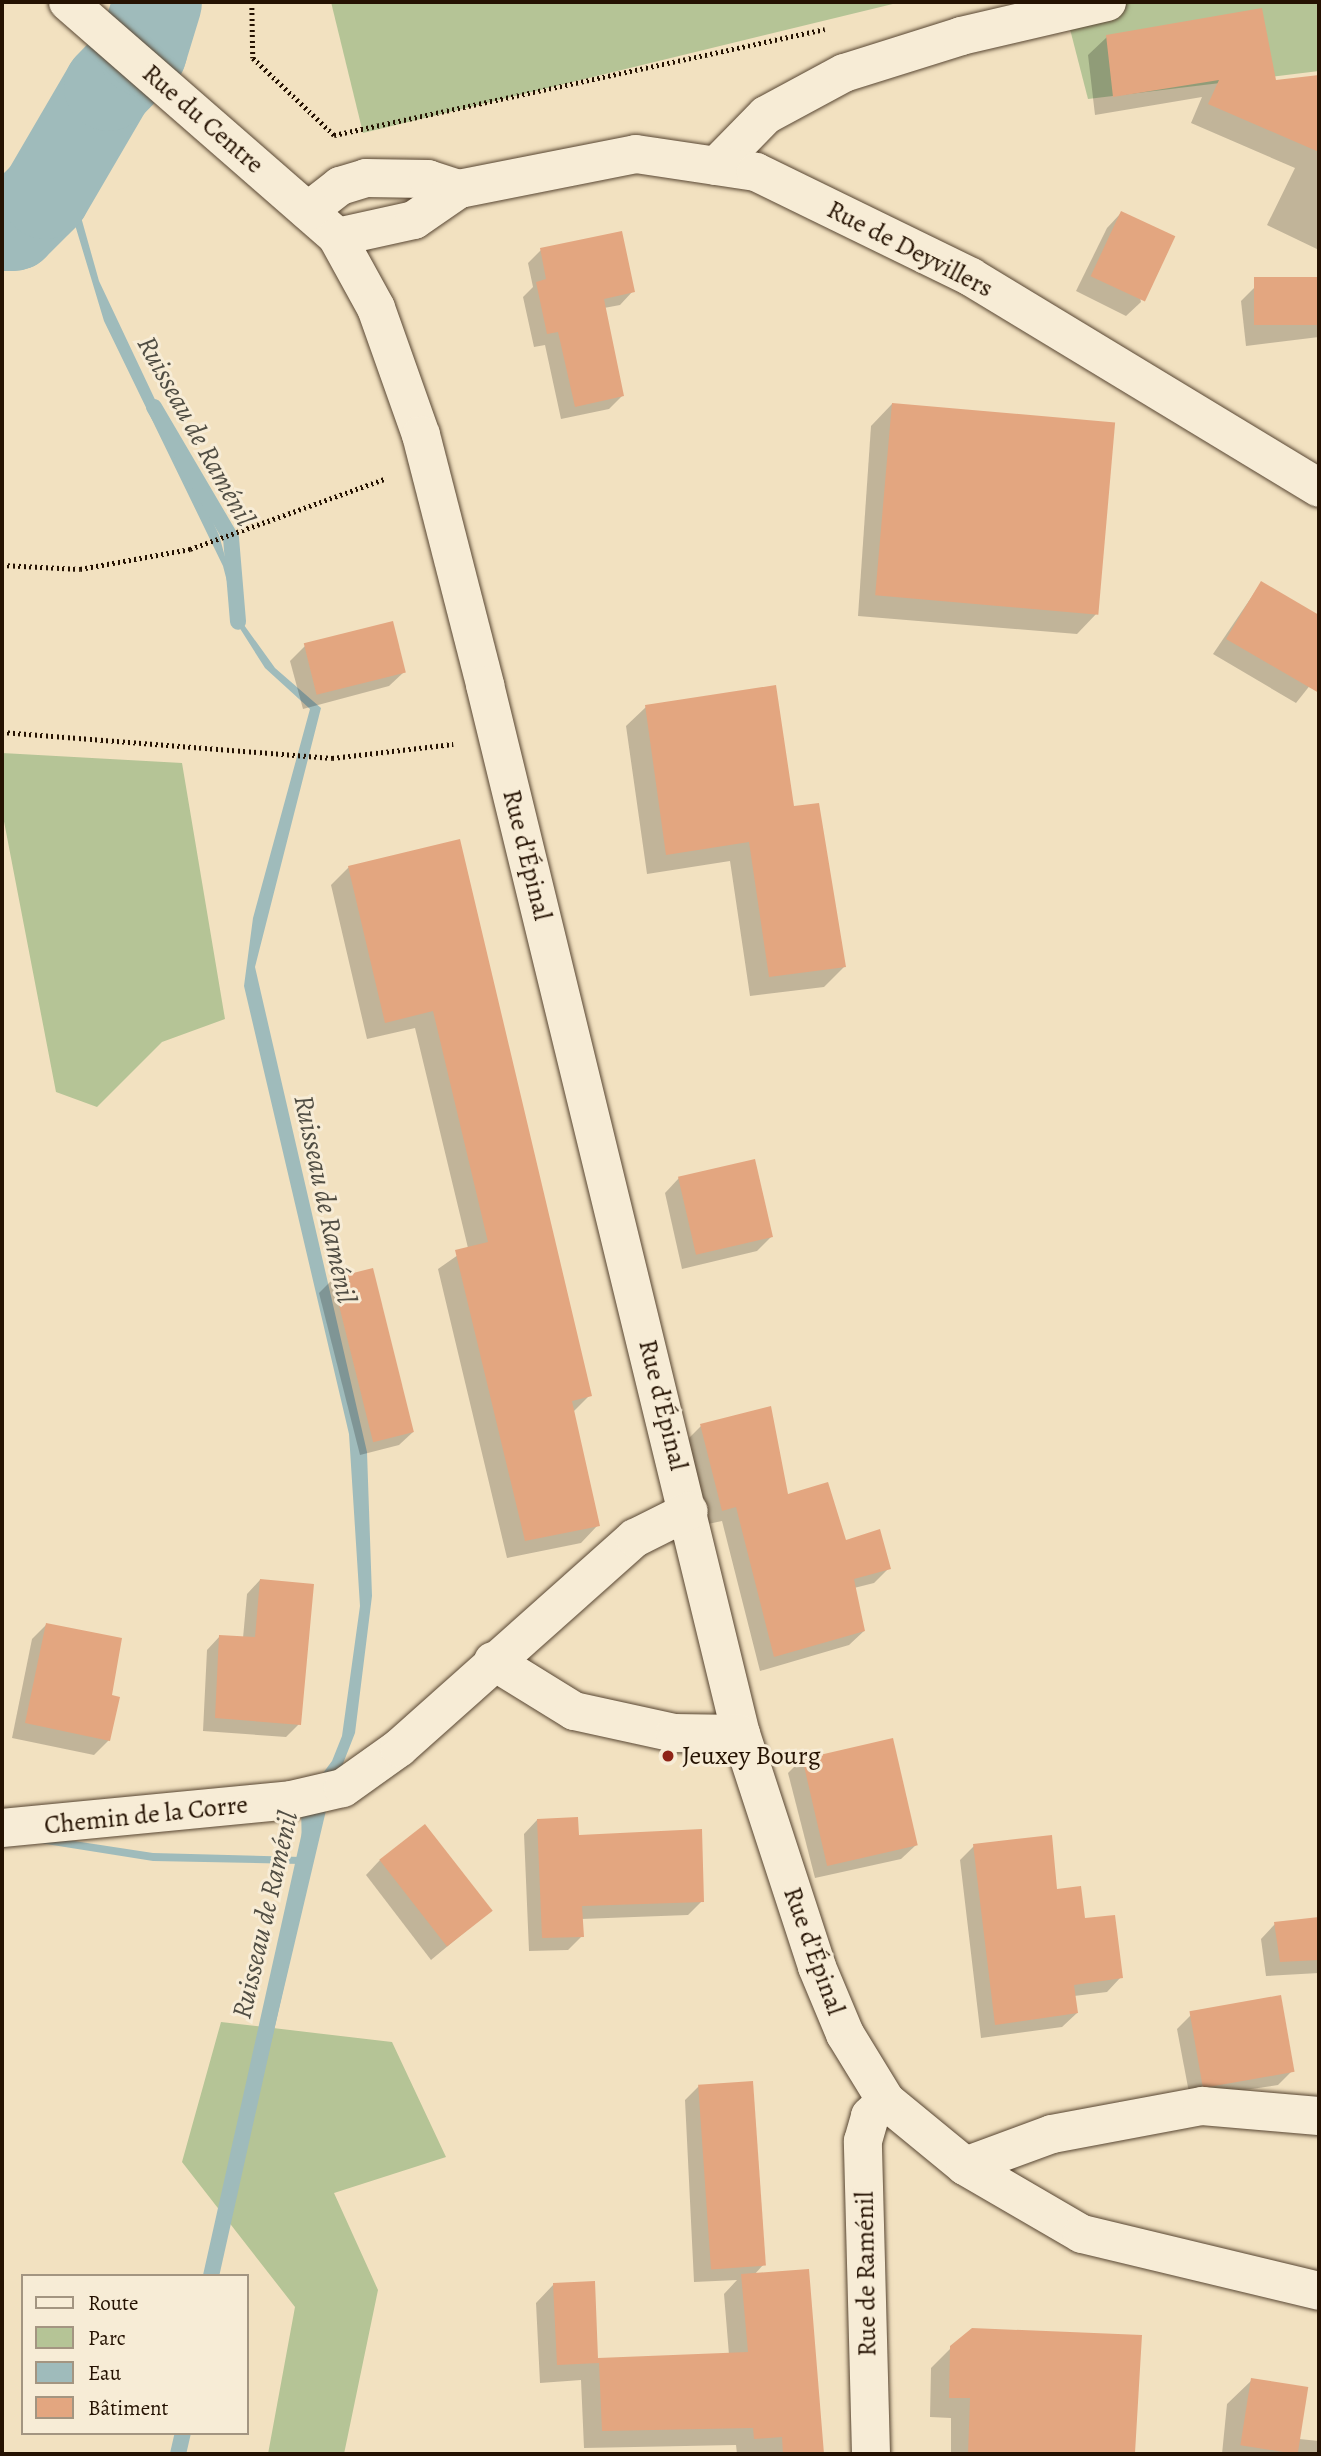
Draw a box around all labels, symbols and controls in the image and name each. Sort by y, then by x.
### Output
street label: Rue du Centre [136,58,270,180]
street label: Rue de Deyvillers [822,194,998,304]
water label: Ruisseau de Raménil [130,330,262,532]
street label: Rue d’Épinal [496,786,558,924]
water label: Ruisseau de Raménil [287,1092,363,1306]
street label: Rue d’Épinal [632,1336,694,1474]
place label: Jeuxey Bourg [682,1740,821,1772]
marker: Jeuxey Bourg [660,1748,676,1764]
street label: Chemin de la Corre [43,1789,249,1841]
water label: Ruisseau de Raménil [225,1808,305,2022]
street label: Rue d’Épinal [776,1883,852,2019]
street label: Rue de Raménil [849,2191,883,2357]
legend [21,2274,248,2435]
text: Route [88,2289,138,2317]
text: Parc [88,2324,126,2352]
text: Eau [88,2359,121,2387]
text: Bâtiment [88,2394,169,2422]

